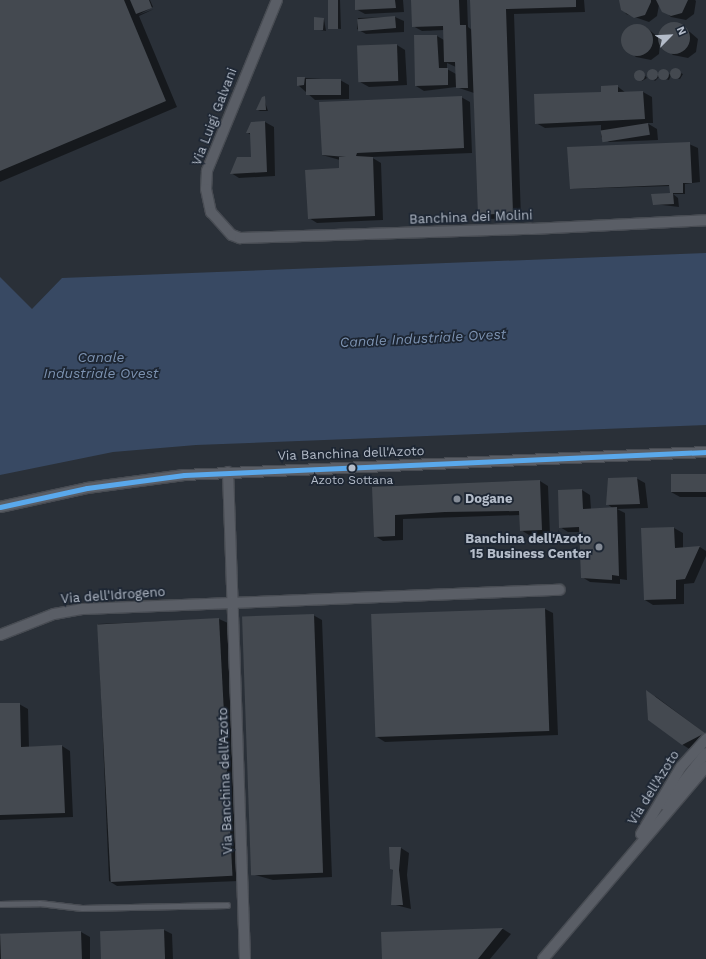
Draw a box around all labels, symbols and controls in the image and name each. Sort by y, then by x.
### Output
north arrow [650,16,690,56]
text: N [674,25,689,37]
street label: Via Luigi Galvani [189,66,241,168]
street label: Banchina dei Molini [409,208,533,228]
water label: Canale Industriale Ovest [339,325,507,351]
water label: Canale Industriale Ovest [44,349,158,382]
street label: Via Banchina dell'Azoto [277,444,425,464]
marker: Azoto Sottana [347,463,357,473]
place label: Azoto Sottana [311,474,393,488]
place label: Dogane [465,491,512,507]
marker: Dogane [452,494,462,504]
place label: Banchina dell'Azoto 15 Business Center [465,532,591,563]
marker: Banchina dell'Azoto 15 Business Center [594,542,604,552]
street label: Via dell'Idrogeno [60,585,166,607]
street label: Via Banchina dell'Azoto [216,707,236,855]
street label: Via dell'Azoto [625,748,683,828]

